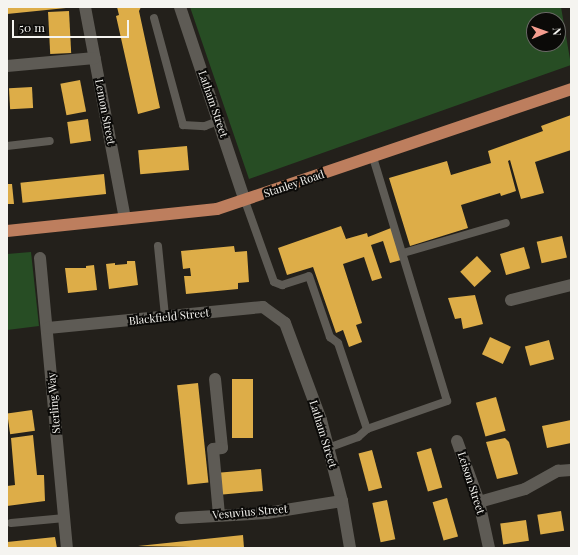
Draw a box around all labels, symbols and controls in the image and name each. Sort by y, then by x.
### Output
scale bar [14,12,131,38]
north arrow [526,12,566,52]
text: 50 m [19,19,45,35]
text: N [550,27,565,36]
street label: Latham Street [195,69,231,139]
street label: Lemon Street [92,78,118,146]
street label: Stanley Road [262,167,326,201]
street label: Blackfield Street [128,306,210,328]
street label: Sterling Way [45,372,63,434]
street label: Latham Street [306,399,340,469]
street label: Leison Street [455,450,487,516]
street label: Vesuvius Street [212,502,288,522]

